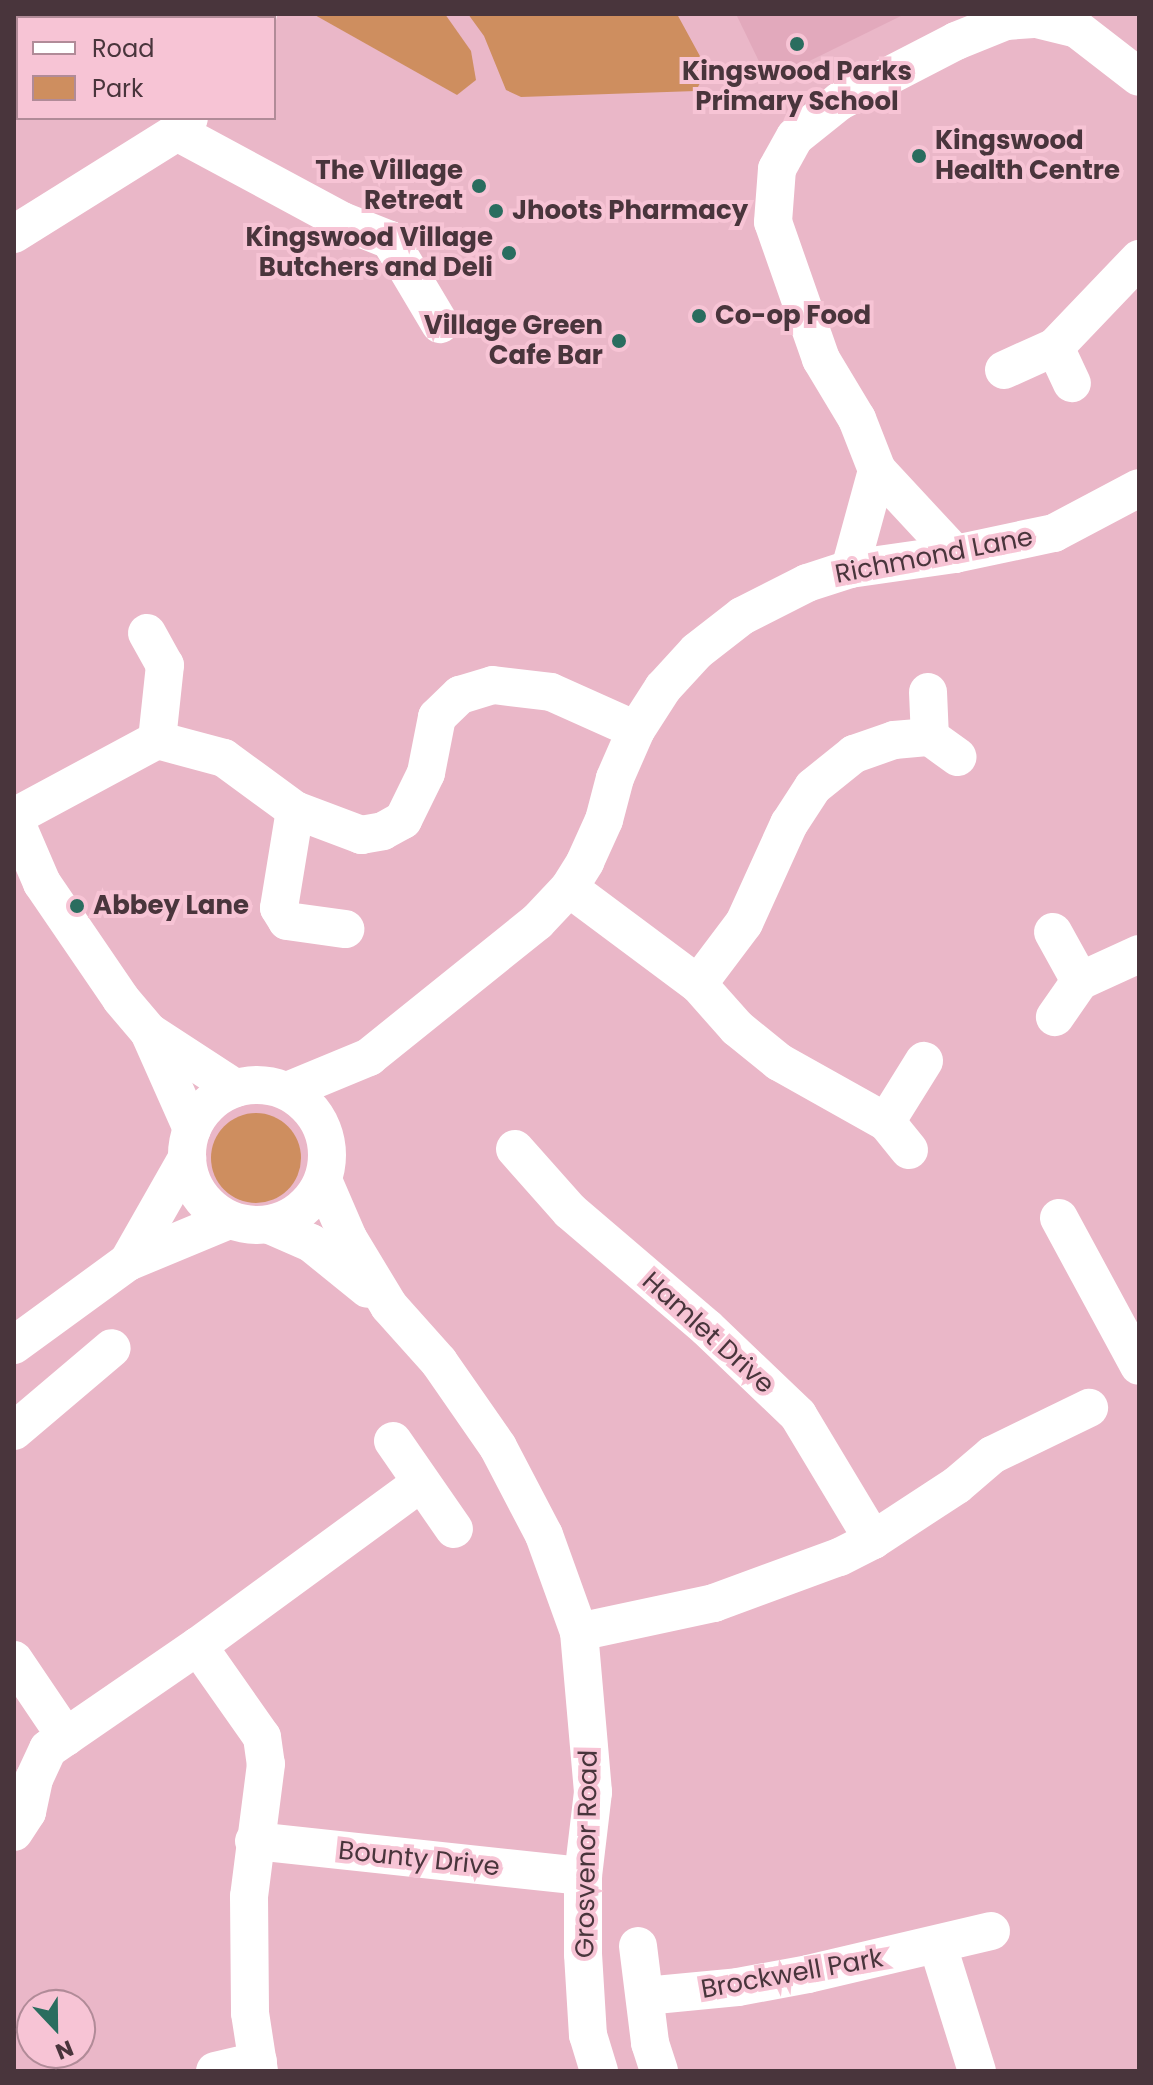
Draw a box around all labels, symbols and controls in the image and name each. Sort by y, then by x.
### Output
legend [16,16,276,120]
text: Road [92,32,154,65]
marker: Kingswood Parks Primary School [788,35,806,53]
place label: Kingswood Parks Primary School [682,56,912,118]
text: Park [92,72,143,105]
place label: Kingswood Health Centre [935,125,1120,186]
marker: Kingswood Health Centre [910,147,928,165]
place label: The Village Retreat [315,155,463,216]
marker: The Village Retreat [470,177,488,195]
place label: Jhoots Pharmacy [512,195,748,227]
marker: Jhoots Pharmacy [487,202,505,220]
place label: Kingswood Village Butchers and Deli [245,222,493,284]
marker: Kingswood Village Butchers and Deli [500,244,518,262]
place label: Co-op Food [715,300,871,332]
marker: Co-op Food [690,307,708,325]
place label: Village Green Cafe Bar [424,310,603,372]
marker: Village Green Cafe Bar [610,332,628,350]
street label: Richmond Lane [832,522,1036,590]
place label: Abbey Lane [93,890,249,922]
marker: Abbey Lane [68,897,86,915]
street label: Hamlet Drive [636,1266,780,1400]
street label: Grosvenor Road [570,1750,604,1958]
street label: Bounty Drive [337,1835,501,1883]
street label: Brockwell Park [699,1943,885,2005]
north arrow [16,1989,96,2069]
text: N [51,2032,78,2067]

